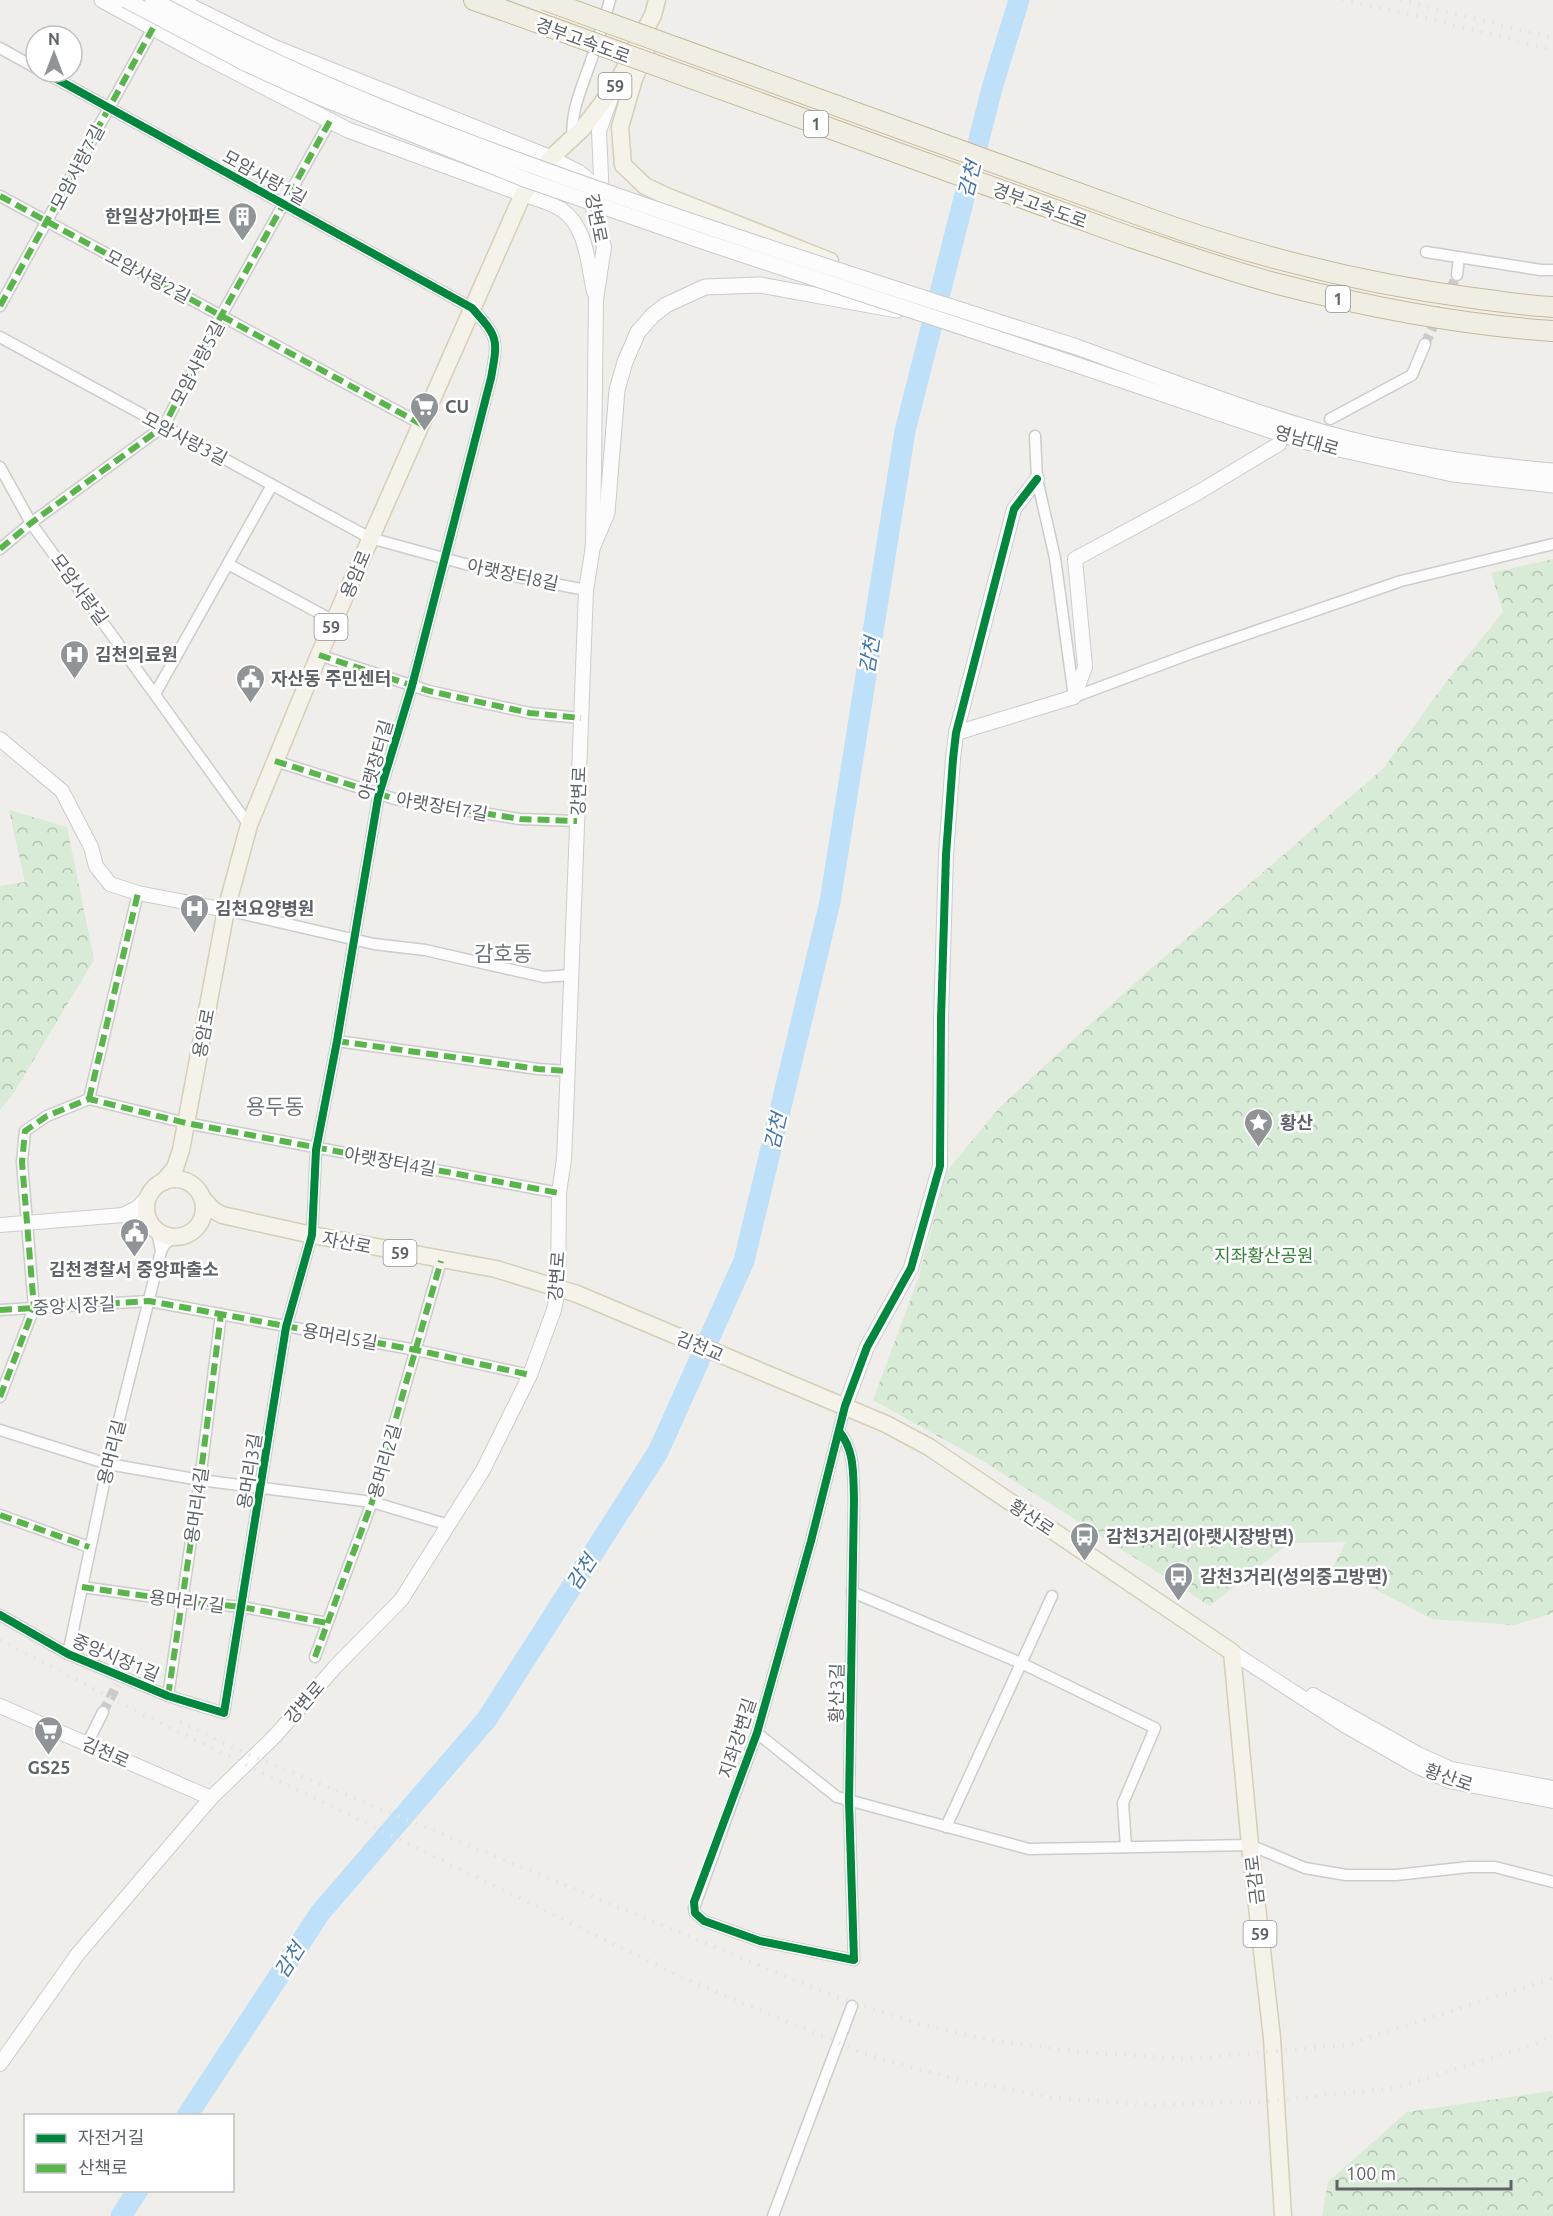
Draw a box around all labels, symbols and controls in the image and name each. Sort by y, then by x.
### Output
street label: 경부고속도로 [533,14,633,66]
north arrow [24,24,84,84]
text: N [48,30,60,48]
road number: 59 [598,73,632,99]
road number: 1 [804,111,828,137]
street label: 모암사랑7길 [46,121,108,213]
street label: 모암사랑1길 [220,146,310,208]
water label: 감천 [953,156,985,200]
street label: 경부고속도로 [990,179,1090,231]
street label: 강변로 [582,192,612,244]
building icon: 한일상가아파트 [226,200,258,242]
place label: 한일상가아파트 [105,206,221,226]
street label: 모암사랑2길 [102,245,194,307]
road number: 1 [1326,286,1350,312]
street label: 모암사랑5길 [166,317,228,409]
supermarket icon: CU [408,390,440,432]
place label: CU [445,396,469,416]
street label: 모암사랑3길 [139,407,231,469]
street label: 영남대로 [1272,421,1342,459]
street label: 용암로 [336,547,374,601]
street label: 모암사랑길 [48,550,112,628]
street label: 아랫장터8길 [465,555,561,593]
road number: 59 [314,614,348,640]
water label: 감천 [855,632,884,675]
hospital icon: 김천의료원 [58,638,90,680]
place label: 김천의료원 [95,644,178,664]
public building icon: 자산동 주민센터 [234,662,266,704]
place label: 자산동 주민센터 [271,668,391,688]
street label: 아랫장터길 [354,717,396,803]
street label: 강변로 [567,766,589,816]
street label: 아랫장터7길 [394,788,490,824]
hospital icon: 김천요양병원 [178,892,210,934]
place label: 김천요양병원 [215,898,314,918]
district label: 감호동 [474,941,532,965]
street label: 용암로 [188,1007,218,1059]
district label: 용두동 [246,1094,304,1118]
place icon: 황산 [1243,1106,1275,1148]
water label: 감천 [760,1108,791,1152]
place label: 황산 [1280,1112,1314,1132]
street label: 아랫장터4길 [342,1143,438,1179]
public building icon: 김천경찰서 중앙파출소 [118,1216,150,1258]
street label: 자산로 [321,1227,373,1257]
road number: 59 [384,1240,416,1266]
park label: 지좌황산공원 [1214,1245,1314,1265]
street label: 강변로 [544,1251,568,1301]
place label: 김천경찰서 중앙파출소 [49,1259,219,1279]
street label: 중앙시장길 [32,1293,116,1317]
street label: 용머리5길 [301,1320,379,1352]
street label: 김천교 [673,1327,727,1365]
street label: 용머리길 [93,1417,129,1487]
street label: 용머리2길 [364,1422,404,1500]
street label: 용머리3길 [233,1432,265,1510]
street label: 용머리4길 [181,1466,211,1544]
street label: 황산로 [1006,1495,1058,1539]
bus stop icon: 감천3거리(아랫시장방면) [1069,1520,1101,1562]
place label: 감천3거리(아랫시장방면) [1106,1526,1294,1547]
water label: 감천 [561,1548,602,1594]
bus stop icon: 감천3거리(성의중고방면) [1163,1560,1195,1602]
place label: 감천3거리(성의중고방면) [1200,1566,1388,1587]
street label: 용머리7길 [148,1586,226,1616]
street label: 중앙시장1길 [69,1630,163,1684]
street label: 황산3길 [825,1663,847,1723]
street label: 강변로 [280,1677,328,1727]
street label: 지좌강변길 [715,1696,759,1780]
supermarket icon: GS25 [33,1714,65,1756]
street label: 김천로 [79,1733,133,1771]
place label: GS25 [28,1757,70,1777]
street label: 황산로 [1422,1759,1476,1795]
street label: 금감로 [1241,1854,1267,1906]
road number: 59 [1244,1921,1276,1947]
water label: 감천 [269,1936,310,1982]
legend [24,2114,234,2192]
text: 자전거길 [78,2127,144,2147]
scale bar [1337,2153,1511,2191]
text: 산책로 [78,2157,128,2177]
text: 100 m [1346,2163,1396,2183]

